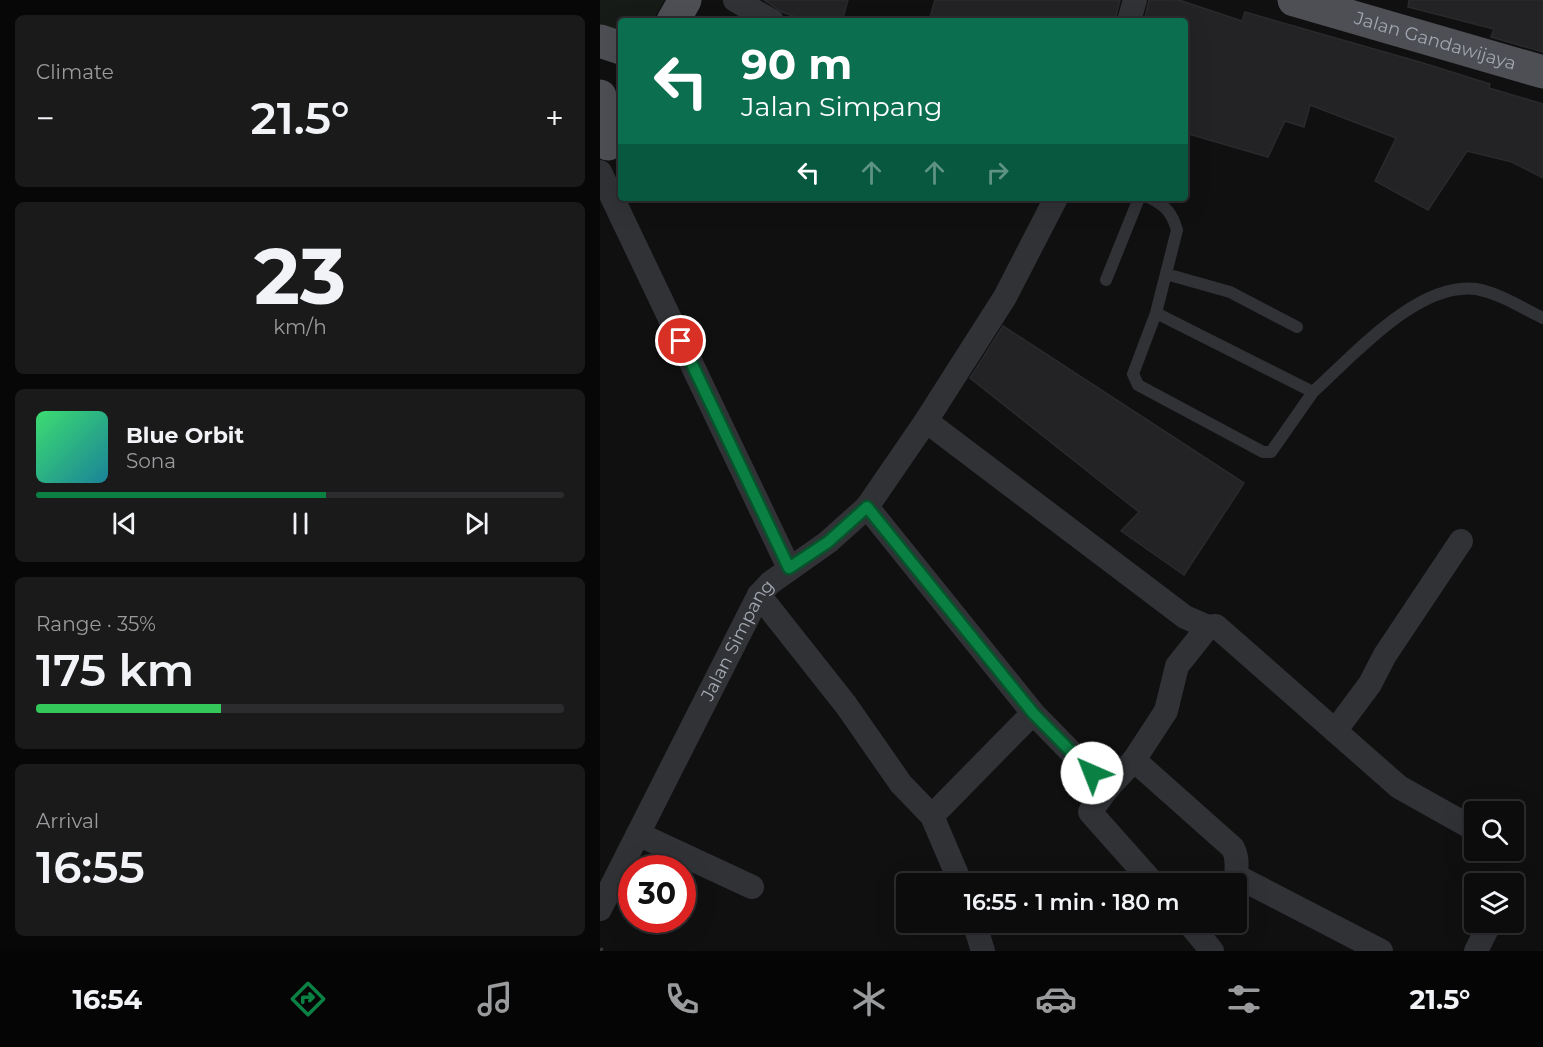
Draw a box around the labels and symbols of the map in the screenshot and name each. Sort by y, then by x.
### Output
street label: Jalan Gandawijaya [1351,7,1519,75]
pin [655,315,706,366]
street label: Jalan Simpang [696,575,779,705]
position arrow [1060,741,1124,805]
speed limit sign: 30 [618,855,696,933]

